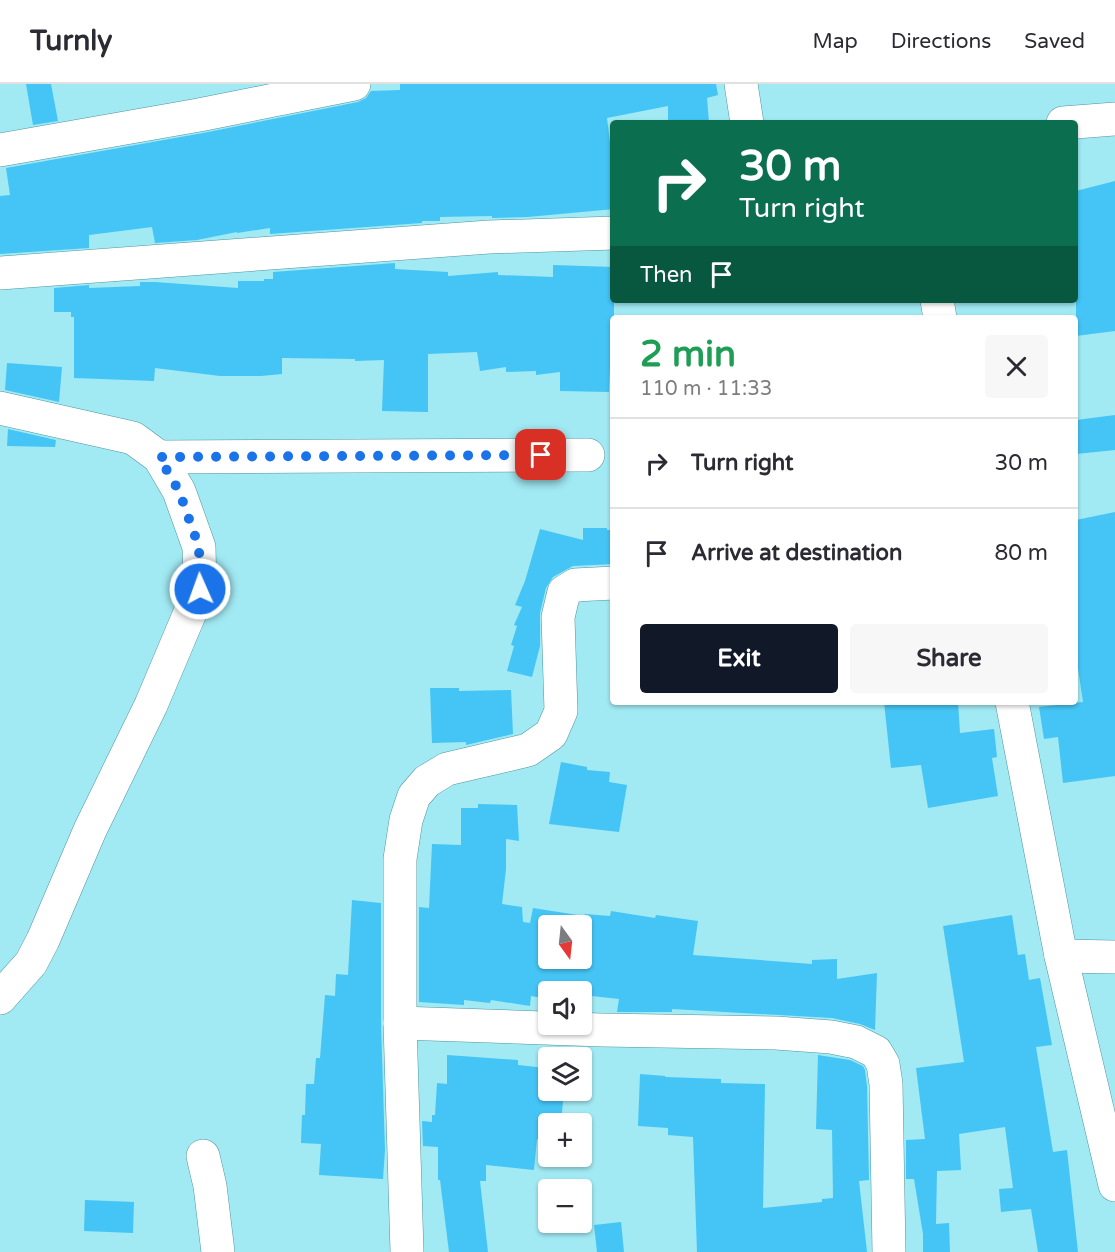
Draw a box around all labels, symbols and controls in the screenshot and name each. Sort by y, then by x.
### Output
text: Turnly [30,24,112,58]
text: Map [812,29,858,54]
text: Directions [891,29,991,54]
text: Saved [1024,29,1085,54]
text: 30 m [739,141,841,192]
icon: right [640,144,718,222]
text: Turn right [739,192,865,225]
icon: arrive [705,258,738,291]
text: Then [640,262,693,288]
text: 2 min [640,333,736,376]
button: close [985,335,1048,398]
text: 110 m · 11:33 [640,377,772,401]
pin [515,429,566,480]
icon: arrive [524,438,557,471]
icon: right [640,447,673,480]
text: Turn right [691,450,793,476]
text: 30 m [994,450,1048,476]
icon: arrive [640,537,673,570]
text: Arrive at destination [691,540,902,566]
text: 80 m [994,540,1048,566]
position arrow [168,557,232,621]
button: Exit [640,624,838,693]
button: Share [850,624,1048,693]
north arrow [538,915,592,969]
map controls [538,915,592,1233]
button: sound [538,981,592,1035]
button: layers [538,1047,592,1101]
button: + [538,1113,592,1167]
button: − [538,1179,592,1233]

